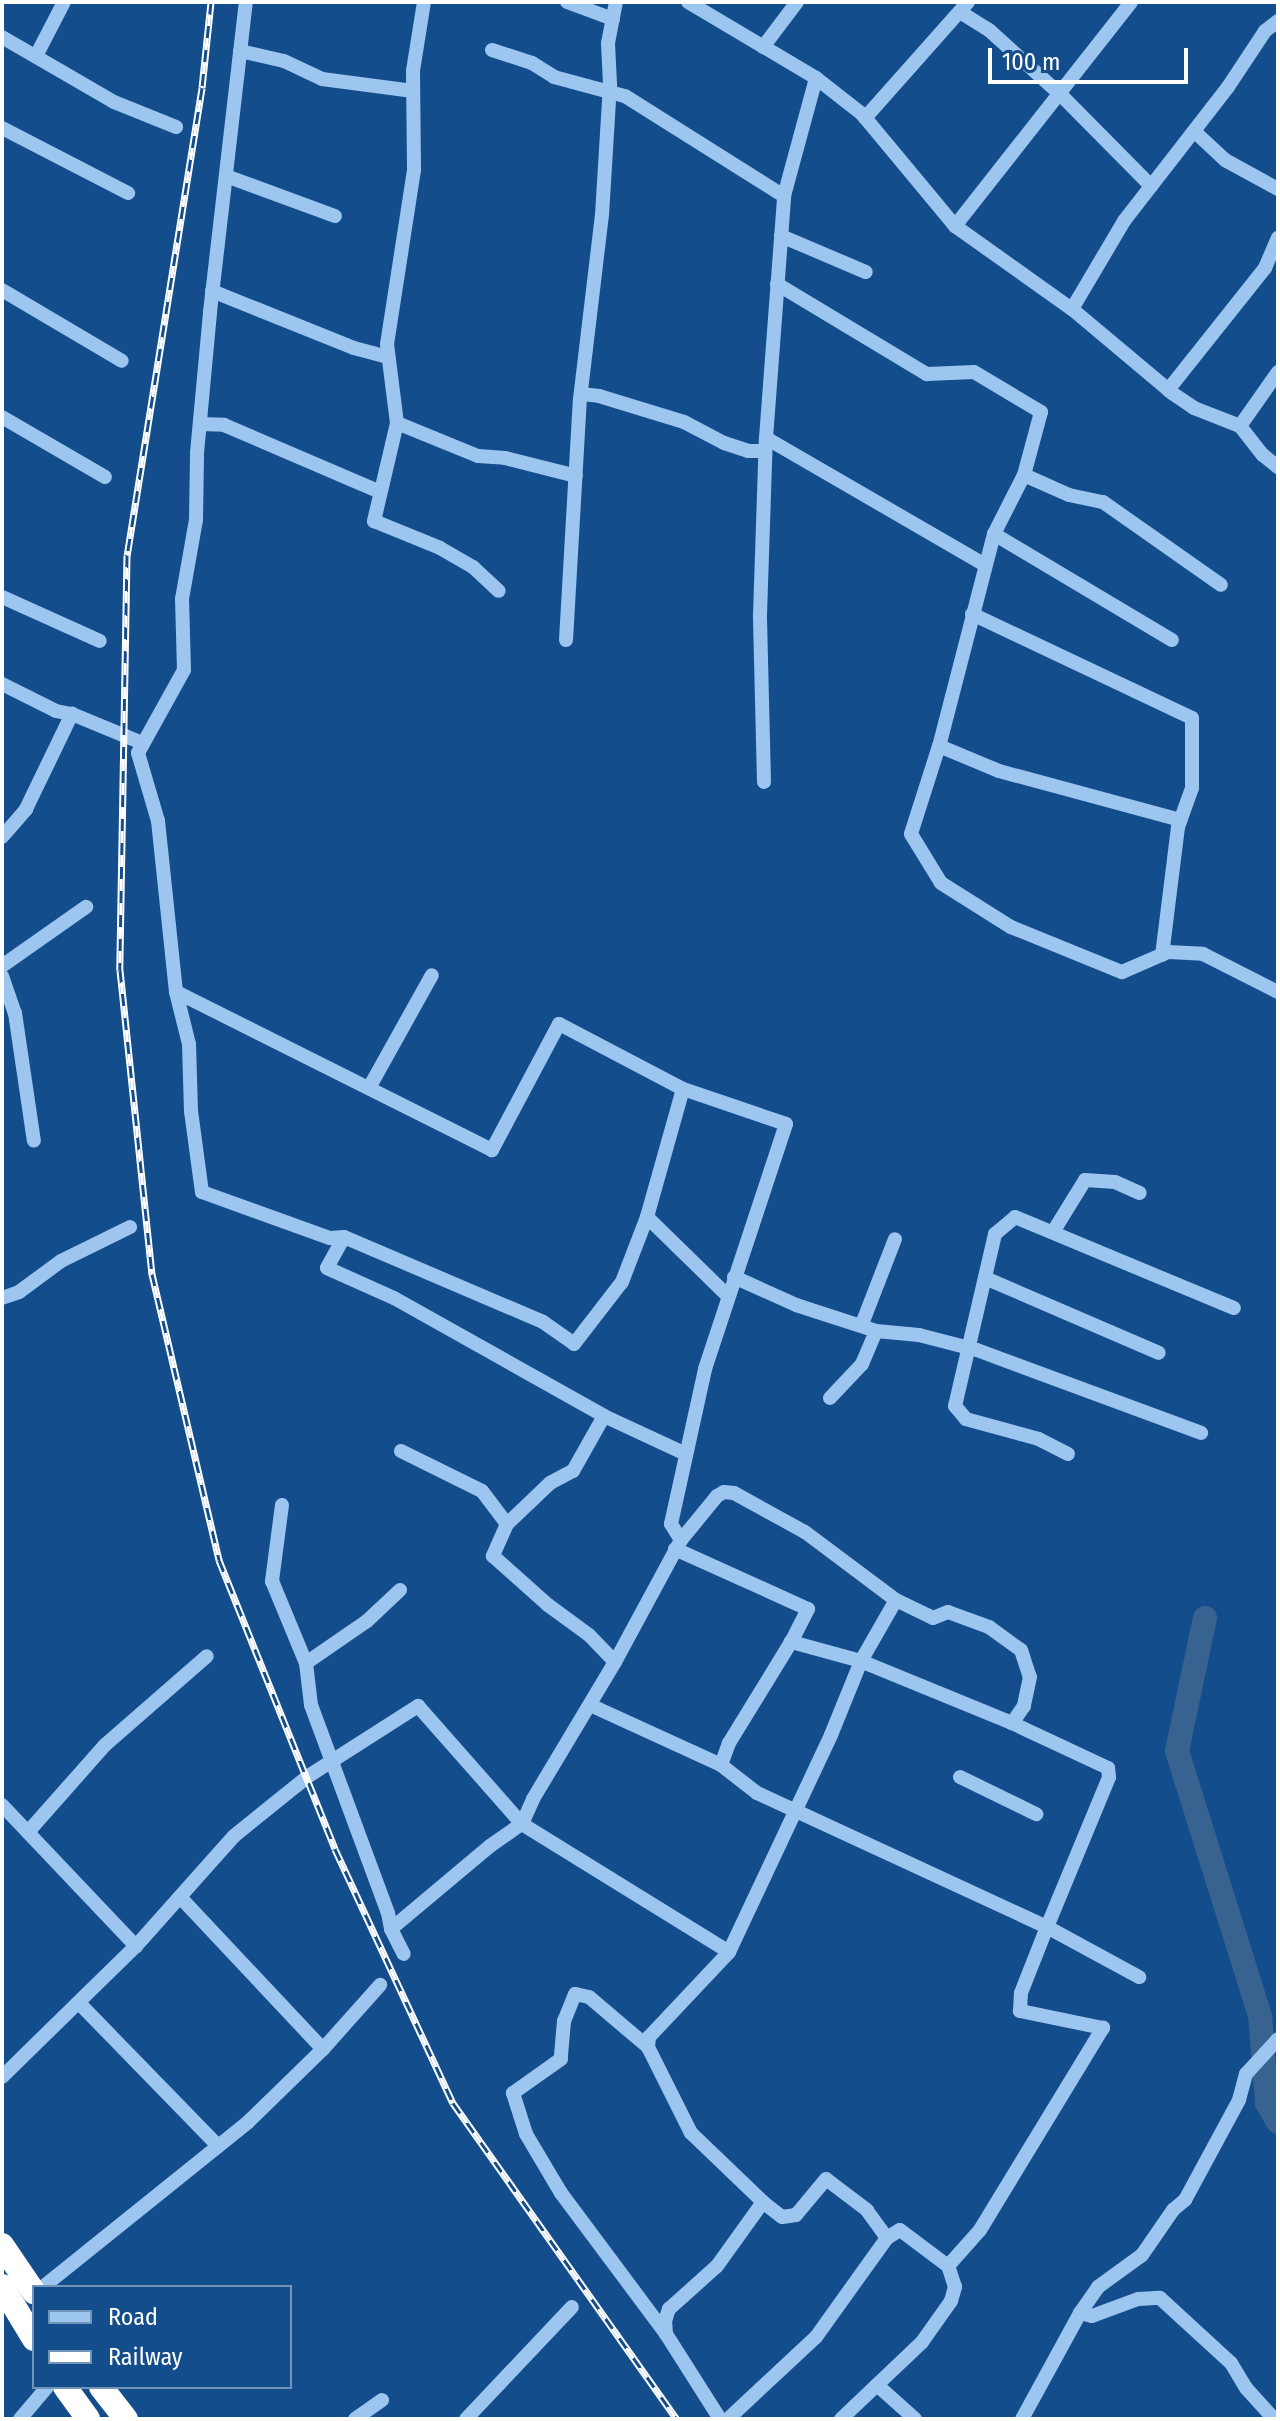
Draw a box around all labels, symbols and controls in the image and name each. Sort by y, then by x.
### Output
scale bar [992,32,1192,82]
text: 100 m [1002,48,1060,76]
legend [32,2285,292,2389]
text: Road [108,2303,158,2331]
text: Railway [108,2343,183,2371]

